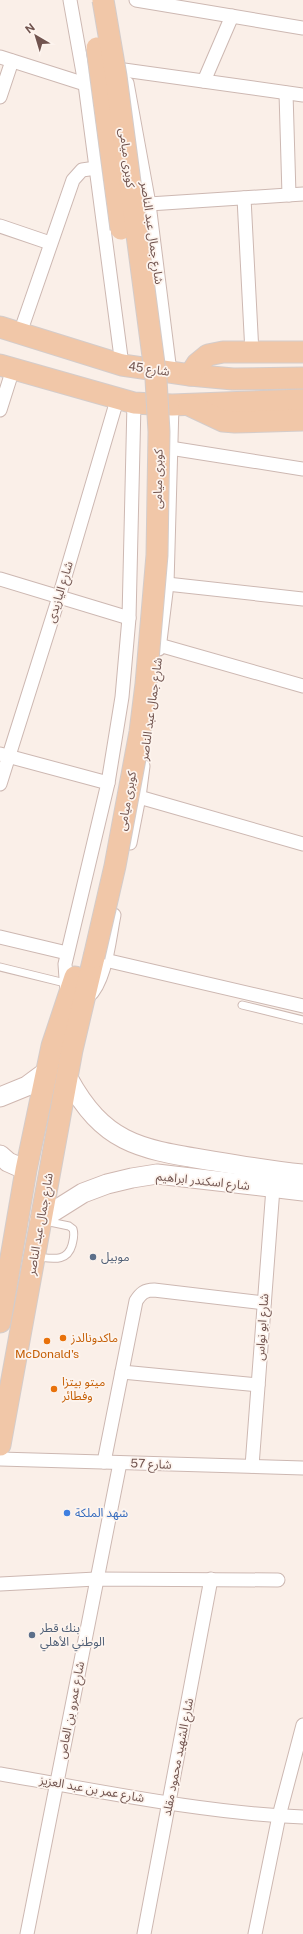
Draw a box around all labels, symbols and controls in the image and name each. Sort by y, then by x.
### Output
north arrow [16,16,56,56]
text: N [23,21,37,35]
street label: كوبرى ميامى [116,127,138,190]
street label: شارع جمال عبد الناصر [136,180,166,286]
street label: شارع 45 [127,359,170,381]
street label: كوبرى ميامى [150,448,166,509]
street label: شارع اليازيدى [44,560,78,625]
street label: شارع جمال عبد الناصر [137,657,167,763]
street label: كوبرى ميامى [115,769,139,832]
street label: شارع اسكندر ابراهيم [155,1169,250,1195]
street label: شارع جمال عبد الناصر [24,1172,58,1278]
place label: موبيل [101,1250,129,1264]
marker: موبيل [88,1252,98,1262]
street label: شارع ابو نواس [253,1293,273,1361]
place label: ماكدونالدز [70,1331,118,1345]
marker: ماكدونالدز [58,1333,68,1343]
marker: McDonald's [42,1336,52,1346]
place label: McDonald's [15,1347,79,1361]
place label: ميتو بيتزا وفطائر [61,1375,105,1403]
marker: ميتو بيتزا وفطائر [49,1384,59,1394]
street label: شارع 57 [130,1456,172,1474]
place label: شهد الملكة [75,1506,128,1520]
marker: شهد الملكة [62,1508,72,1518]
place label: بنك قطر الوطني الأهلي [39,1621,105,1652]
marker: بنك قطر الوطني الأهلي [27,1630,37,1640]
street label: شارع عمرو بن العاص [55,1660,89,1760]
street label: شارع الشهيد محمود مقلد [160,1697,198,1817]
street label: شارع عمر بن عبد العزيز [37,1773,146,1807]

